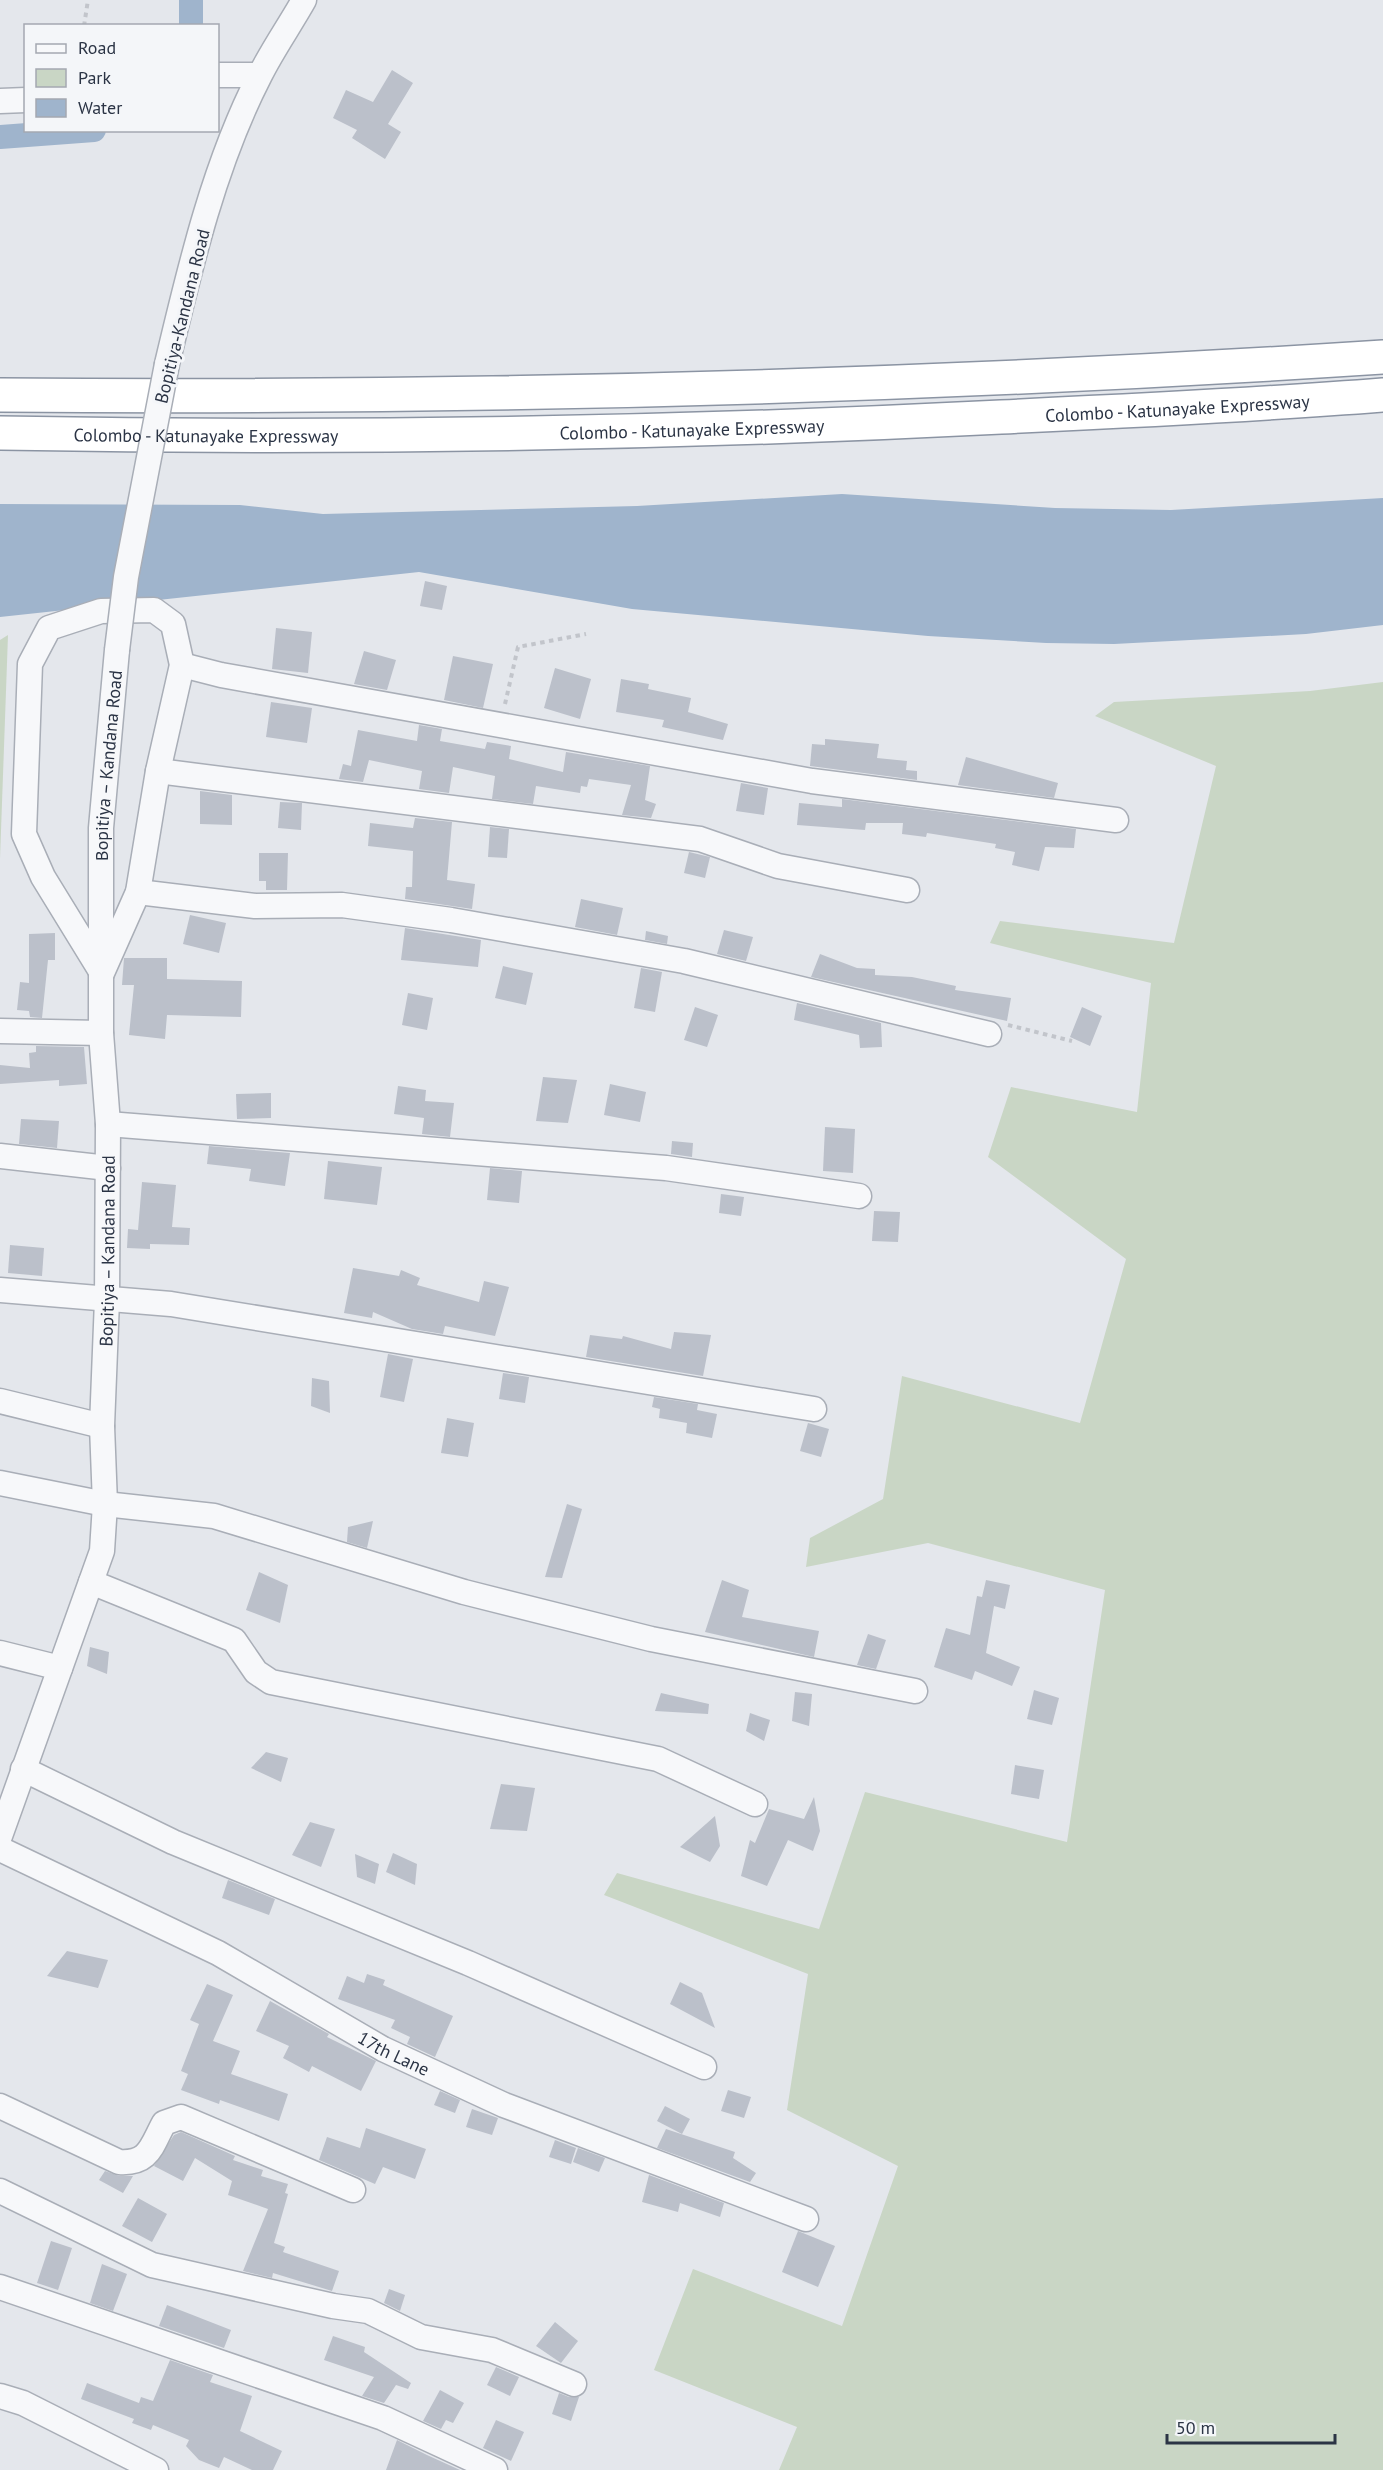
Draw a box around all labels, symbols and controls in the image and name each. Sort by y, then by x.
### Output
legend [24,24,219,132]
text: Road [78,36,116,59]
text: Park [78,66,111,89]
text: Water [78,96,122,119]
street label: Bopitiya-Kandana Road [149,226,215,406]
street label: Colombo - Katunayake Expressway [1045,389,1311,426]
street label: Colombo - Katunayake Expressway [559,413,825,444]
street label: Colombo - Katunayake Expressway [73,423,339,447]
street label: Bopitiya – Kandana Road [90,669,127,861]
street label: Bopitiya – Kandana Road [94,1155,119,1347]
street label: 17th Lane [354,2026,433,2080]
scale bar [1167,2407,1335,2445]
text: 50 m [1176,2416,1215,2439]

